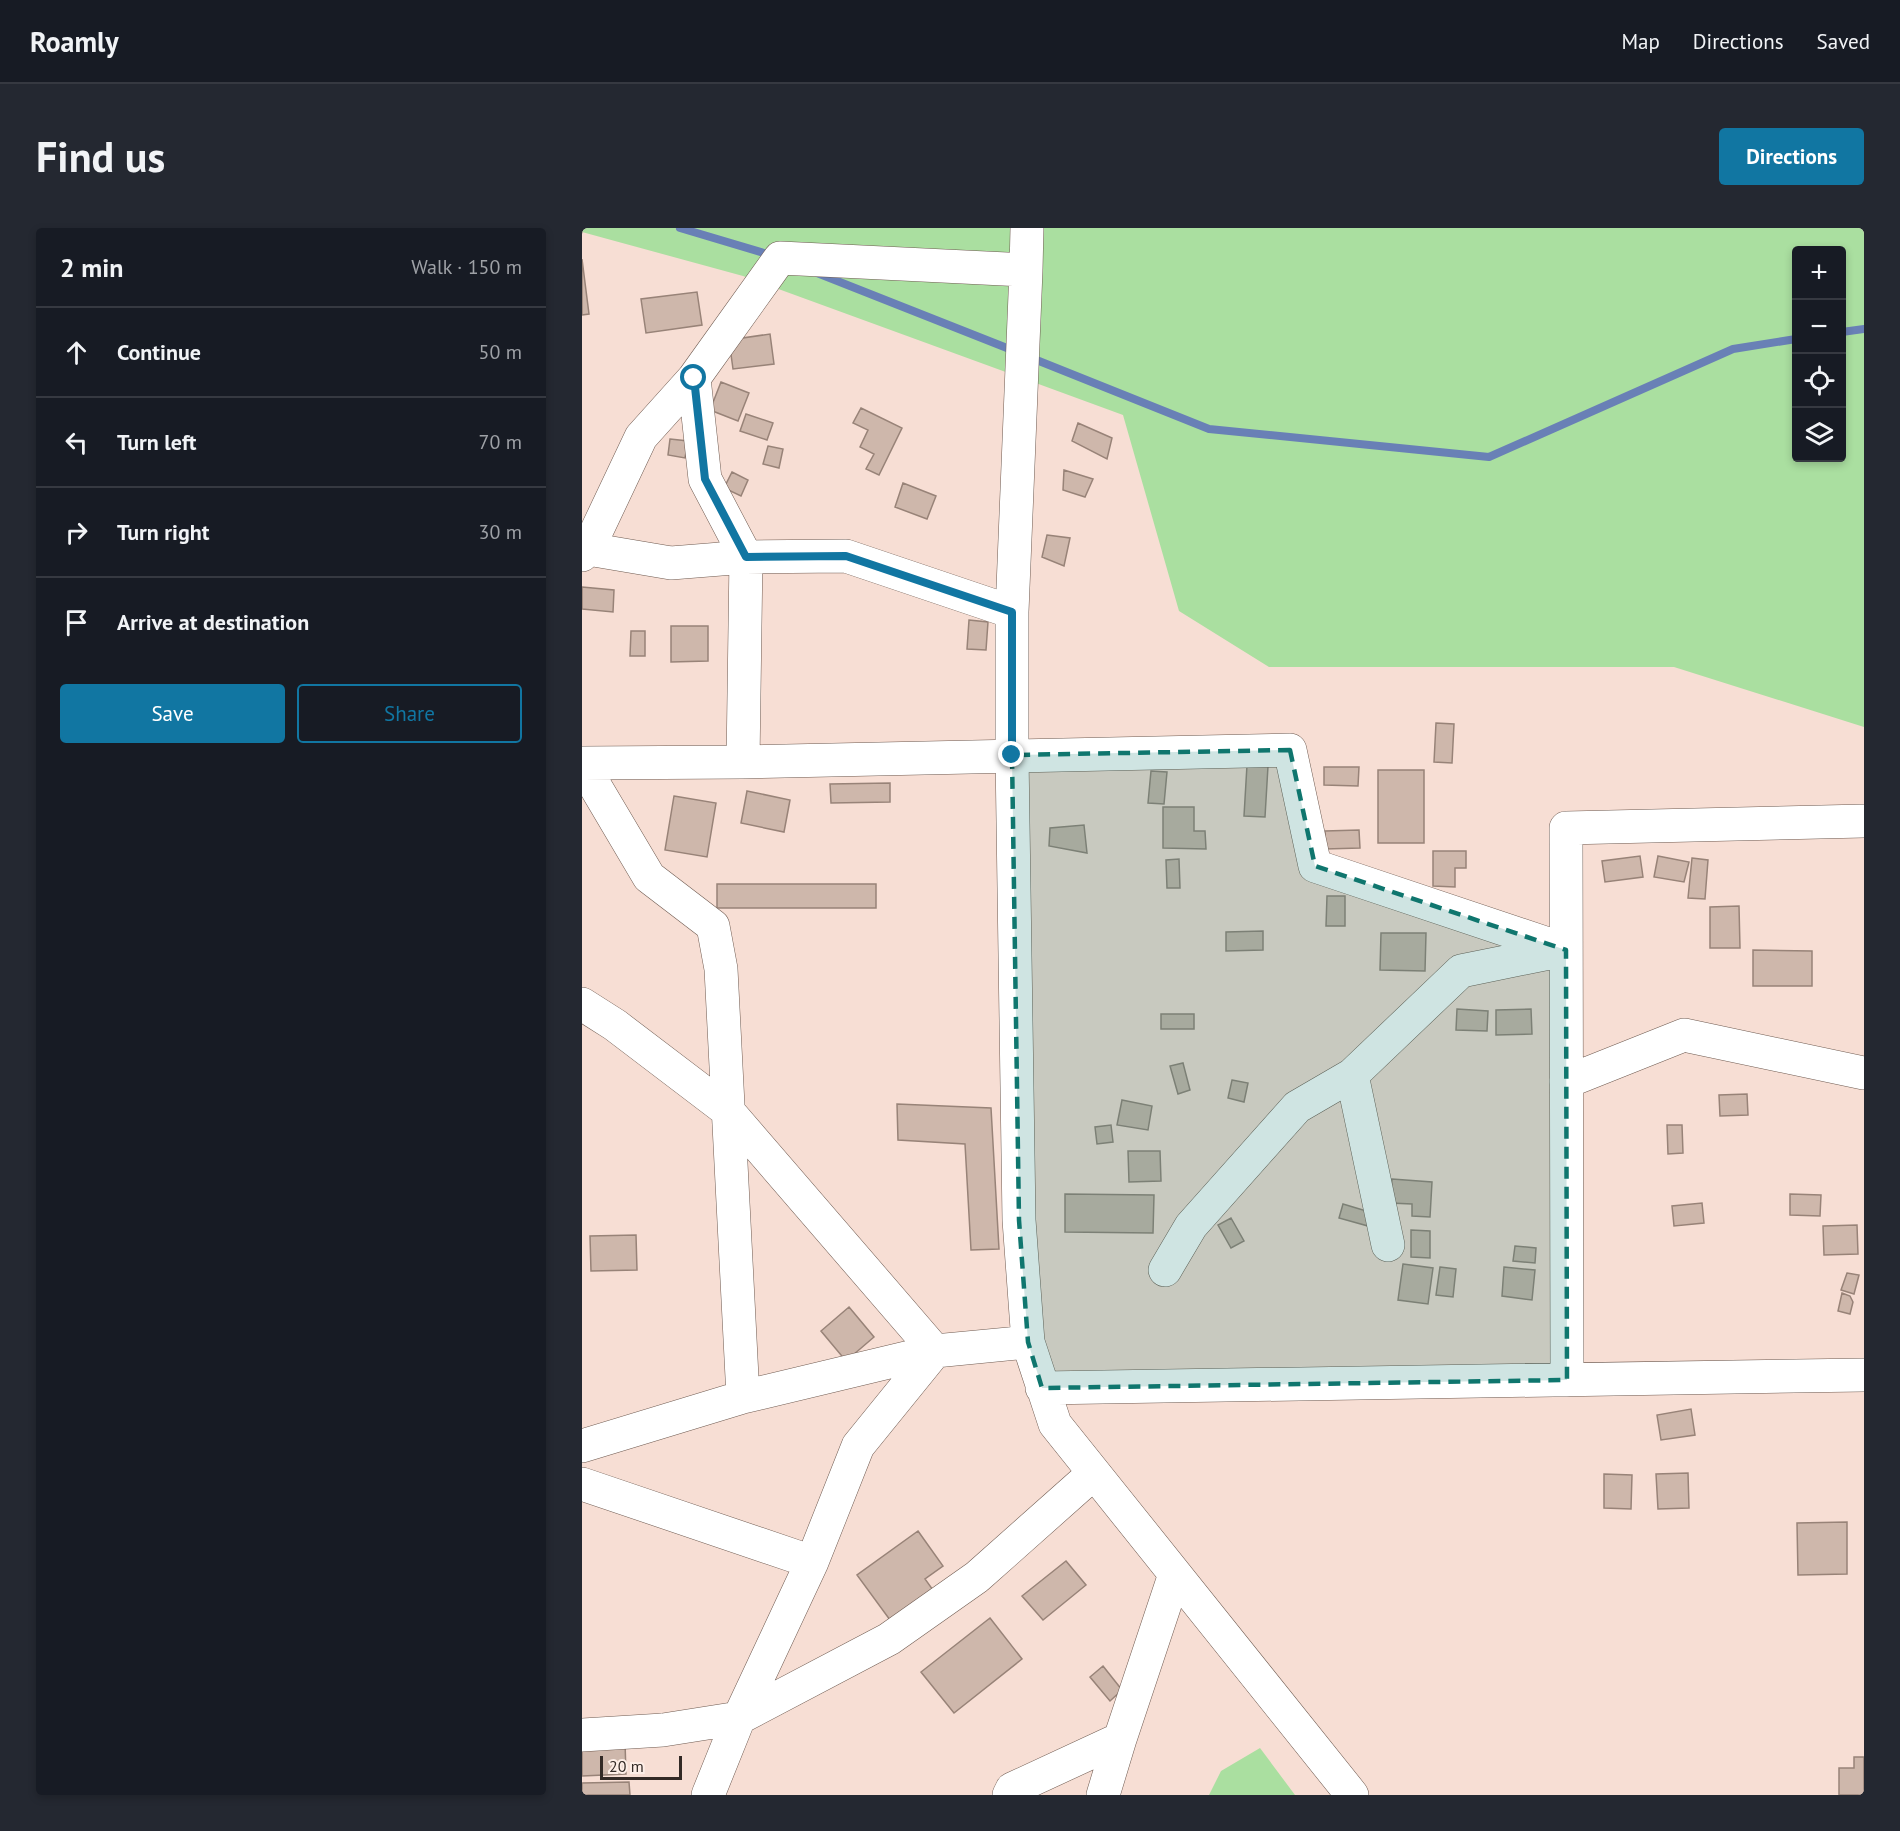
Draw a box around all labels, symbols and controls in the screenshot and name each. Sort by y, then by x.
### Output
text: Roamly [30,23,119,60]
text: Map [1621,28,1660,55]
text: Directions [1693,28,1784,55]
text: Saved [1817,28,1870,55]
button: Directions [1719,128,1864,185]
text: Find us [36,129,165,184]
map controls [1792,246,1846,462]
button: + [1792,246,1846,300]
text: 2 min [60,251,123,284]
text: Walk · 150 m [411,254,522,280]
button: − [1792,300,1846,354]
icon: ahead [60,336,93,369]
text: Continue [117,338,201,366]
text: 50 m [479,339,522,365]
button: locate [1792,354,1846,408]
route start [680,364,706,390]
button: layers [1792,408,1846,462]
icon: left [60,426,93,459]
text: Turn left [117,428,197,456]
text: 70 m [479,429,522,455]
icon: right [60,516,93,549]
text: Turn right [117,518,209,546]
text: 30 m [479,519,522,545]
icon: arrive [60,606,93,639]
text: Arrive at destination [117,608,309,636]
button: Save [60,684,285,743]
button: Share [297,684,522,743]
route end [998,741,1024,767]
scale bar [600,1753,682,1780]
text: 20 m [609,1756,644,1776]

